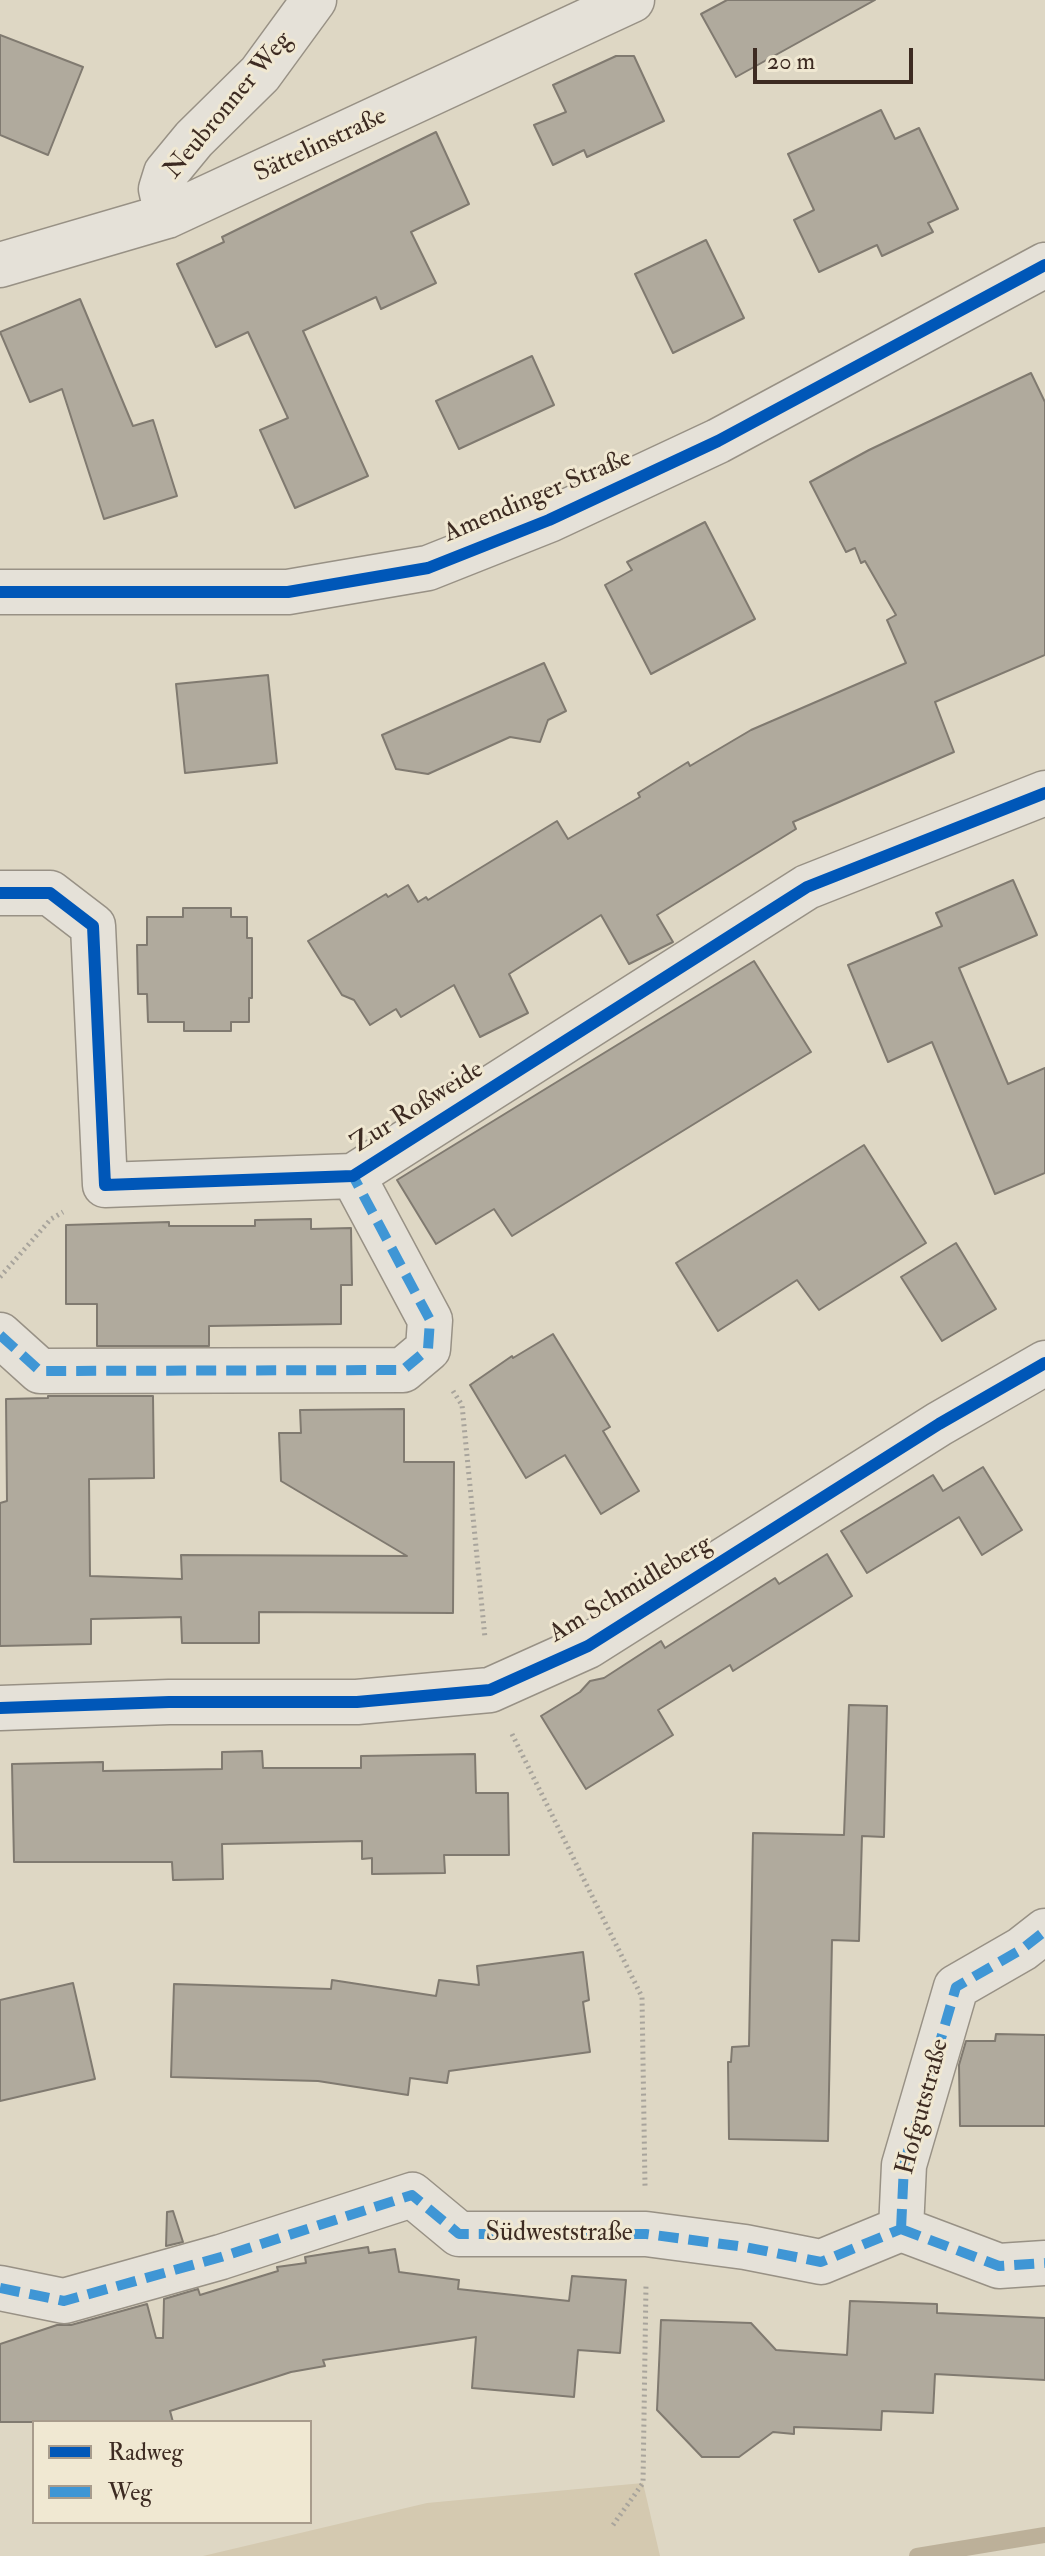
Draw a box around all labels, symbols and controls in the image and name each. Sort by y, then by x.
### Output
street label: Neubronner Weg [158,26,300,186]
scale bar [757,32,917,82]
text: 20 m [767,46,815,77]
street label: Sättelinstraße [250,102,392,190]
street label: Amendinger Straße [439,443,637,551]
street label: Zur Roßweide [346,1055,490,1161]
street label: Am Schmidleberg [544,1529,718,1651]
street label: Hofgutstraße [891,2036,957,2178]
street label: Südweststraße [485,2218,633,2250]
legend [32,2420,312,2524]
text: Radweg [108,2437,183,2468]
text: Weg [108,2477,152,2508]

